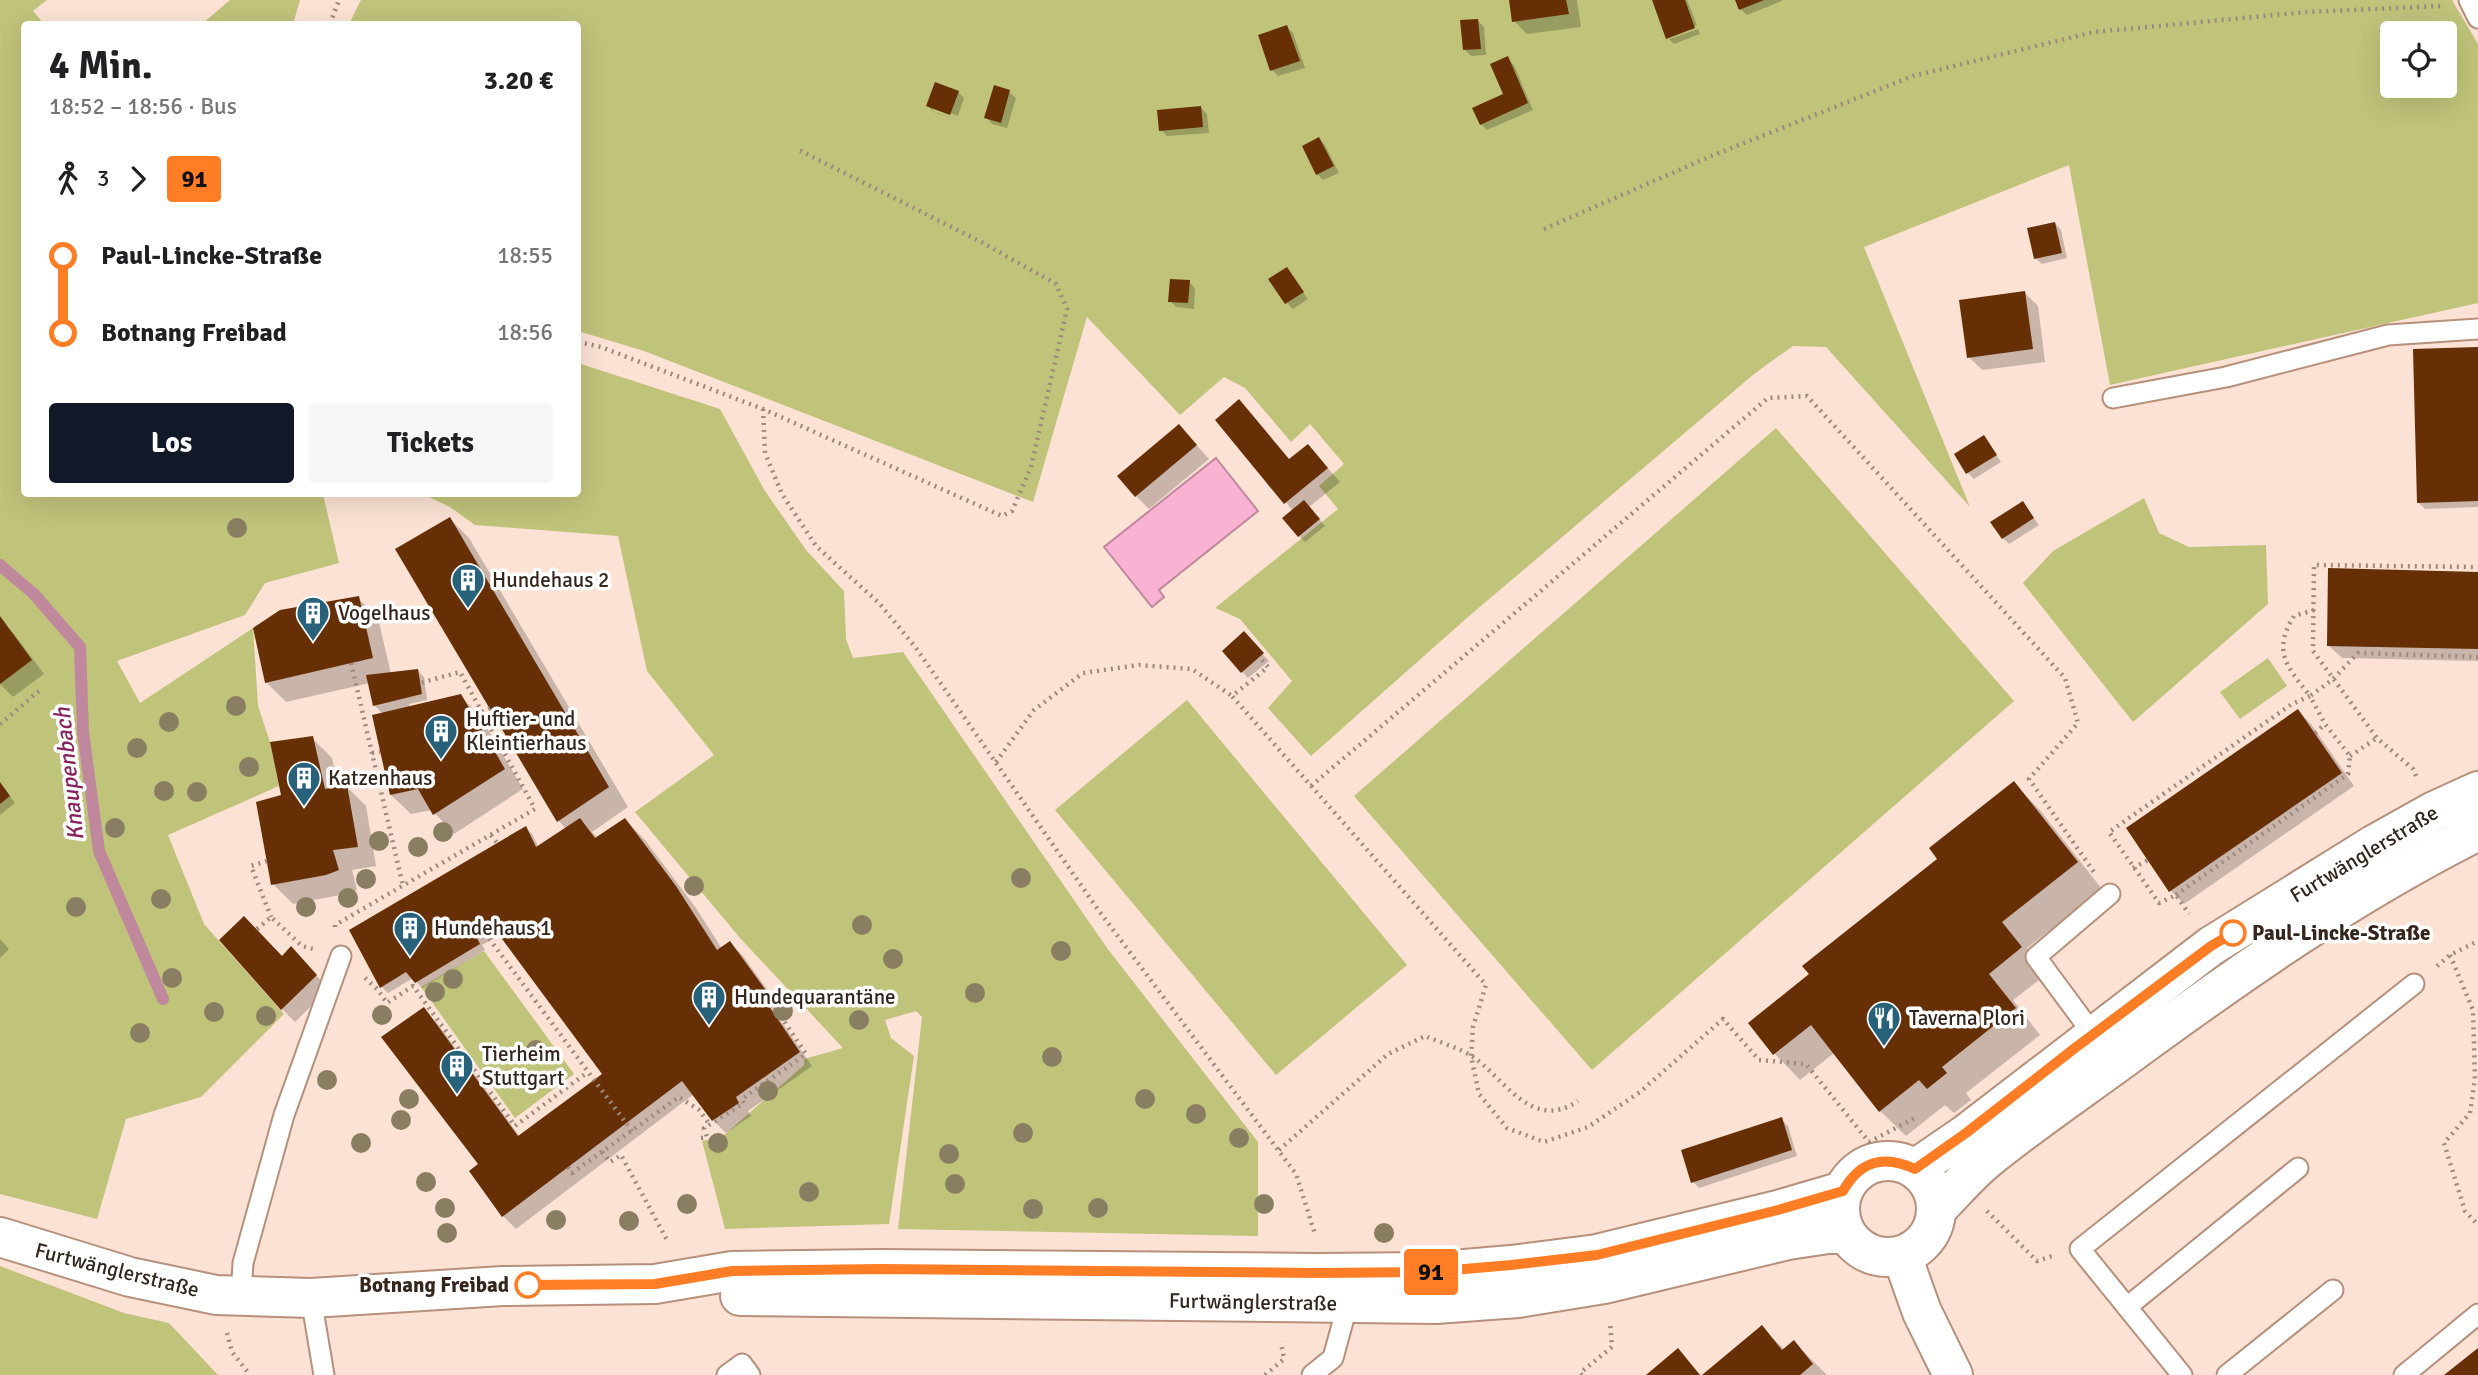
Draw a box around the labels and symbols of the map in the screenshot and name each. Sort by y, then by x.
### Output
building icon: Hundehaus 2 [449,561,487,610]
place label: Hundehaus 2 [492,567,609,593]
building icon: Vogelhaus [294,594,332,643]
place label: Vogelhaus [338,600,430,626]
water label: Knaupenbach [47,704,90,842]
place label: Huftier- und Kleintierhaus [466,706,586,756]
building icon: Huftier- und Kleintierhaus [422,712,460,761]
building icon: Katzenhaus [285,759,323,808]
place label: Katzenhaus [328,765,432,791]
street label: Furtwänglerstraße [2285,800,2443,908]
building icon: Hundehaus 1 [391,909,429,958]
place label: Hundehaus 1 [434,915,551,941]
marker: Paul-Lincke-Straße [2220,920,2246,946]
place label: Paul-Lincke-Straße [2252,920,2431,946]
building icon: Hundequarantäne [690,978,728,1027]
place label: Hundequarantäne [734,984,896,1010]
restaurant icon: Taverna Plori [1865,999,1903,1048]
place label: Taverna Plori [1909,1005,2025,1031]
place label: Tierheim Stuttgart [482,1041,564,1091]
building icon: Tierheim Stuttgart [438,1047,476,1096]
street label: Furtwänglerstraße [32,1237,202,1303]
line badge: 91 [1400,1249,1462,1295]
place label: Botnang Freibad [359,1272,509,1298]
marker: Botnang Freibad [515,1272,541,1298]
street label: Furtwänglerstraße [1169,1288,1337,1316]

